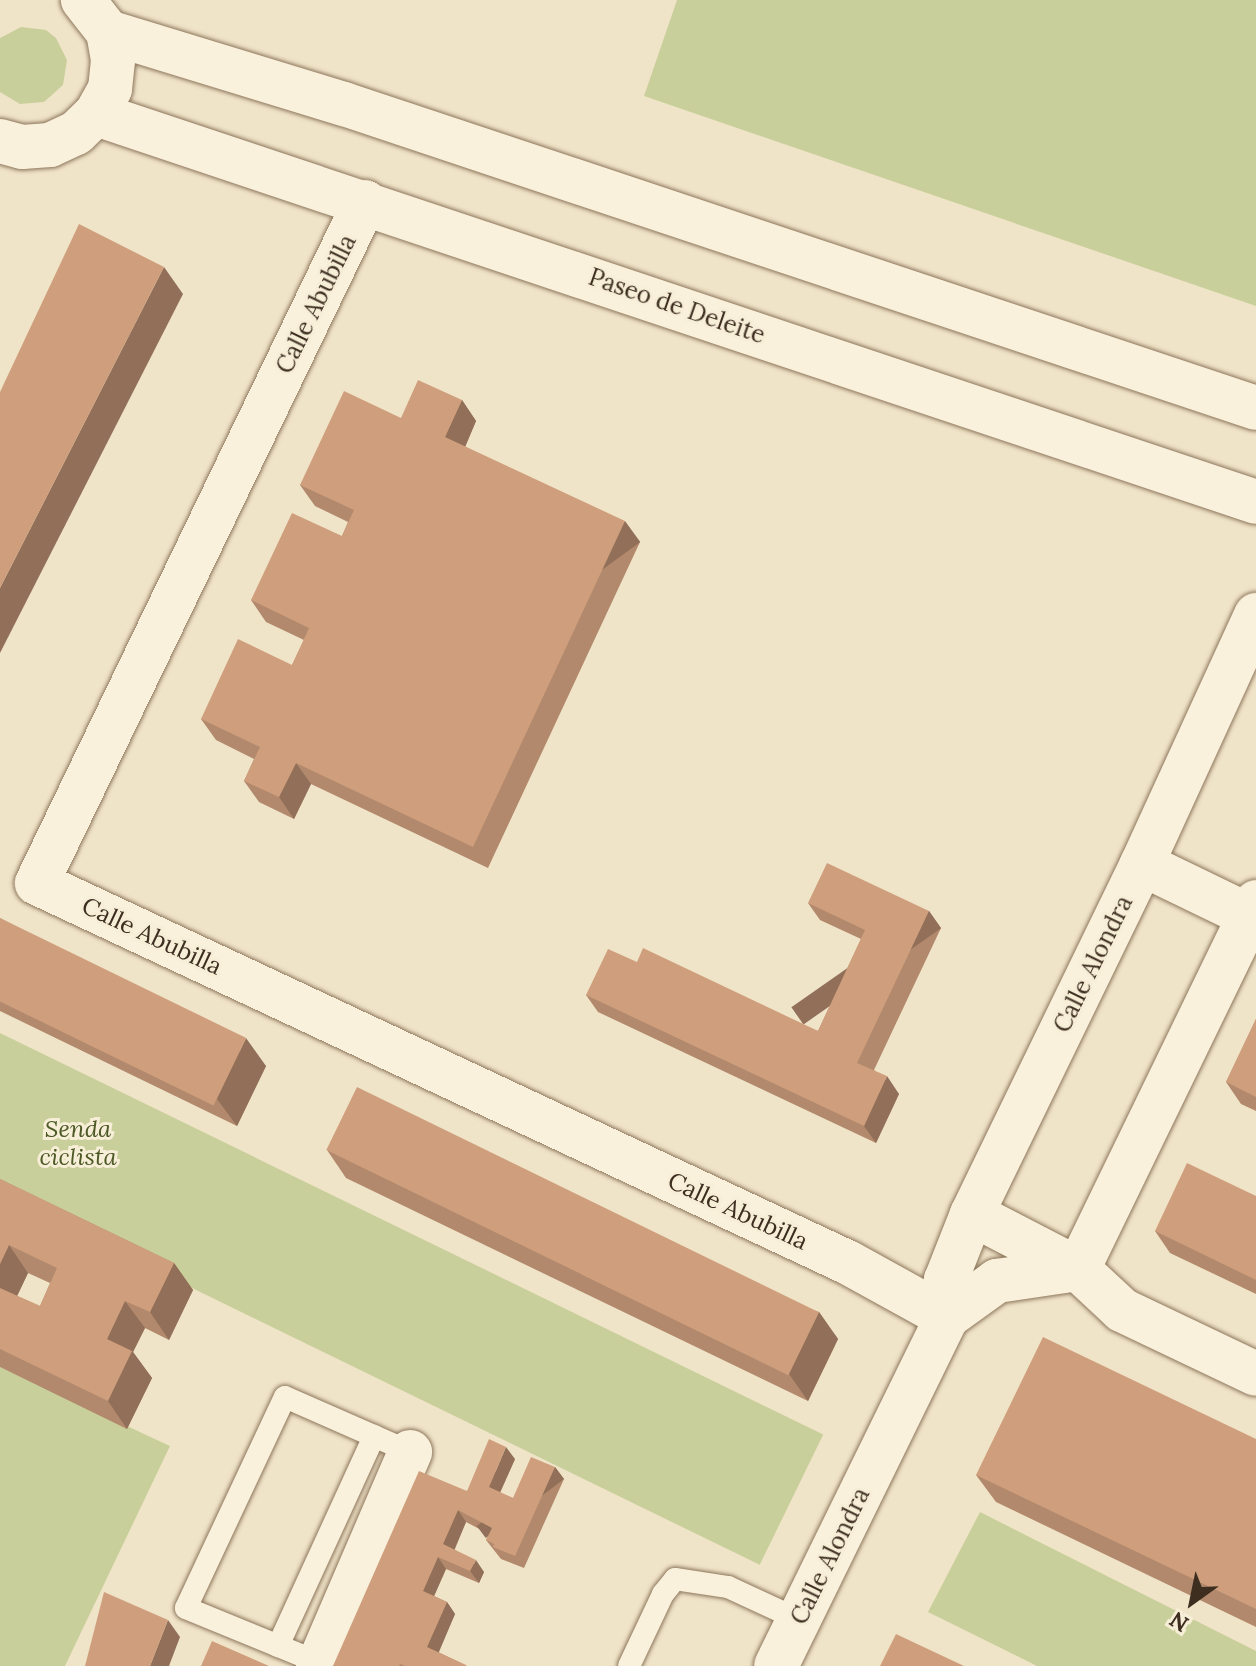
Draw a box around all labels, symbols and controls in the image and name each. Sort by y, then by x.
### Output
street label: Calle Abubilla [270,230,362,378]
street label: Paseo de Deleite [585,262,769,350]
street label: Calle Abubilla [77,891,227,981]
street label: Calle Alondra [1047,891,1139,1037]
park label: Senda ciclista [39,1115,117,1171]
street label: Calle Abubilla [663,1166,813,1256]
street label: Calle Alondra [784,1483,876,1629]
north arrow [1152,1562,1232,1642]
text: N [1164,1606,1194,1639]

